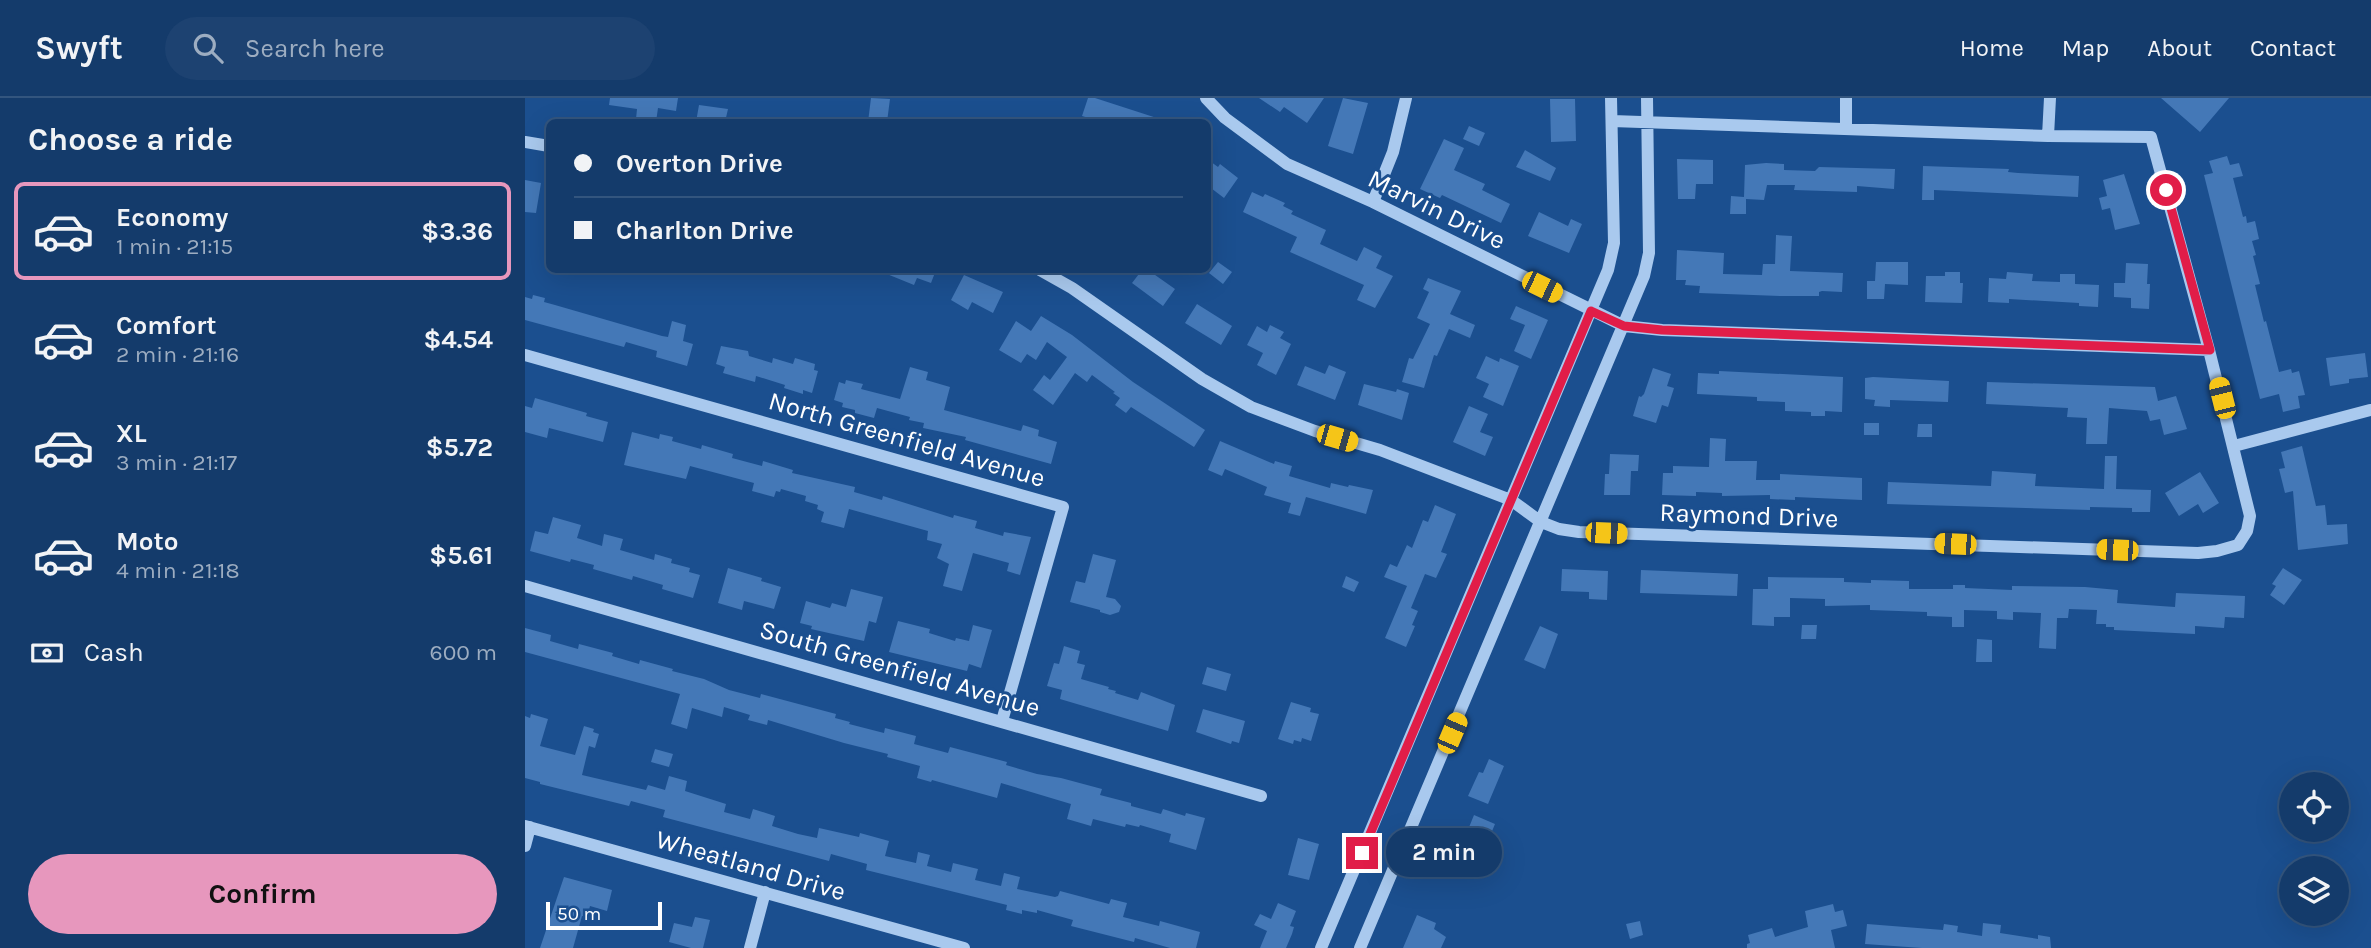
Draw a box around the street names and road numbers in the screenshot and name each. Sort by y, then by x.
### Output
street label: Marvin Drive [1363,163,1511,256]
street label: North Greenfield Avenue [765,385,1049,494]
street label: Raymond Drive [1659,497,1839,534]
street label: South Greenfield Avenue [756,614,1044,723]
street label: Wheatland Drive [652,824,849,907]

